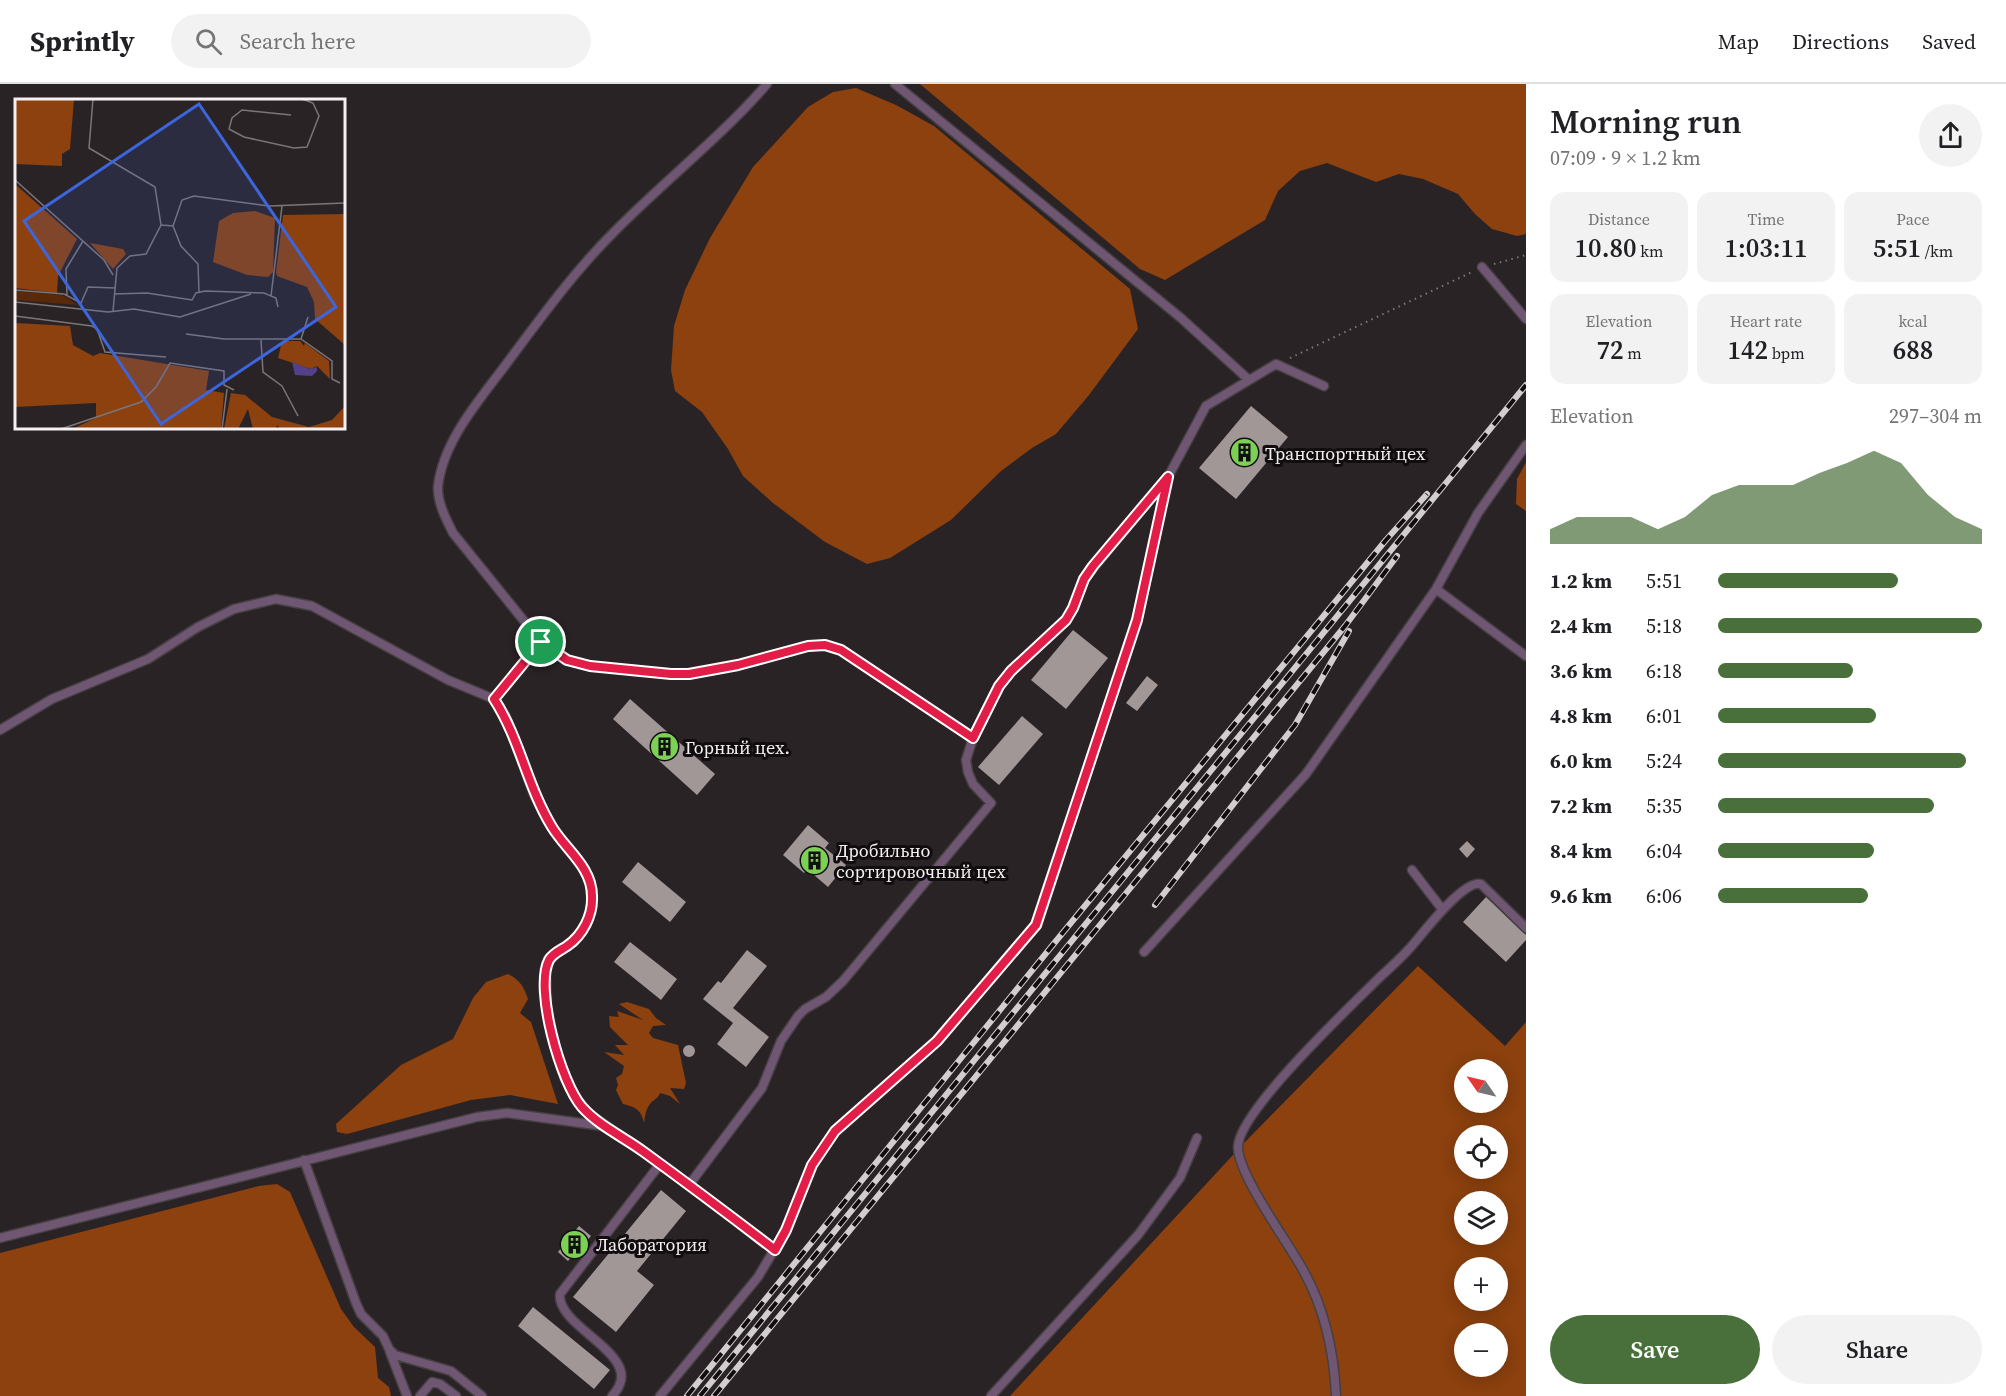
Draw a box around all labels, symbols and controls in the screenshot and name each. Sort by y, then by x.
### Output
search box [171,14,591,68]
text: Sprintly [30,22,135,60]
icon: search [192,25,225,58]
text: Search here [240,26,356,56]
text: Map [1718,27,1759,56]
text: Directions [1792,27,1889,56]
text: Saved [1922,27,1976,56]
inset map [15,99,345,429]
text: Morning run [1550,99,1742,144]
button: share [1919,104,1982,167]
text: 07:09 · 9 × 1.2 km [1550,144,1701,172]
text: Distance [1588,208,1650,230]
text: Time [1747,208,1785,230]
text: Pace [1896,208,1930,230]
text: 10.80 [1575,230,1636,266]
text: 1:03:11 [1724,230,1808,266]
text: 5:51 [1873,230,1921,266]
text: km [1636,240,1663,262]
text: /km [1921,240,1953,262]
text: Elevation [1586,310,1652,332]
text: Heart rate [1730,310,1802,332]
text: kcal [1898,310,1928,332]
text: 72 [1596,332,1623,368]
text: 142 [1727,332,1768,368]
text: 688 [1893,332,1933,368]
text: m [1623,342,1642,364]
text: bpm [1768,342,1805,364]
text: Elevation [1550,402,1634,430]
text: 297–304 m [1889,402,1982,430]
building icon: Транспортный цех [1228,437,1260,469]
place label: Транспортный цех [1265,441,1426,466]
text: 1.2 km [1550,567,1612,595]
text: 5:51 [1646,567,1682,595]
text: 2.4 km [1550,612,1612,640]
text: 5:18 [1646,612,1682,640]
pin [515,616,566,667]
icon: arrive [524,625,557,658]
text: 3.6 km [1550,657,1612,685]
text: 6:18 [1646,657,1682,685]
text: 4.8 km [1550,702,1612,730]
text: 6:01 [1646,702,1682,730]
building icon: Горный цех. [648,731,680,763]
place label: Горный цех. [685,735,790,760]
text: 6.0 km [1550,747,1612,775]
text: 5:24 [1646,747,1682,775]
text: 7.2 km [1550,792,1612,820]
text: 5:35 [1646,792,1682,820]
text: 8.4 km [1550,837,1612,865]
text: 6:04 [1646,837,1682,865]
place label: Дробильно сортировочный цех [836,838,1006,884]
building icon: Дробильно сортировочный цех [799,844,831,876]
text: 9.6 km [1550,882,1612,910]
text: 6:06 [1646,882,1682,910]
north arrow [1454,1059,1508,1113]
map controls [1454,1059,1508,1377]
button: locate [1454,1125,1508,1179]
button: layers [1454,1191,1508,1245]
building icon: Лаборатория [559,1228,591,1260]
place label: Лаборатория [596,1232,707,1257]
button: + [1454,1257,1508,1311]
button: Save [1550,1315,1760,1384]
button: Share [1772,1315,1982,1384]
button: − [1454,1323,1508,1377]

